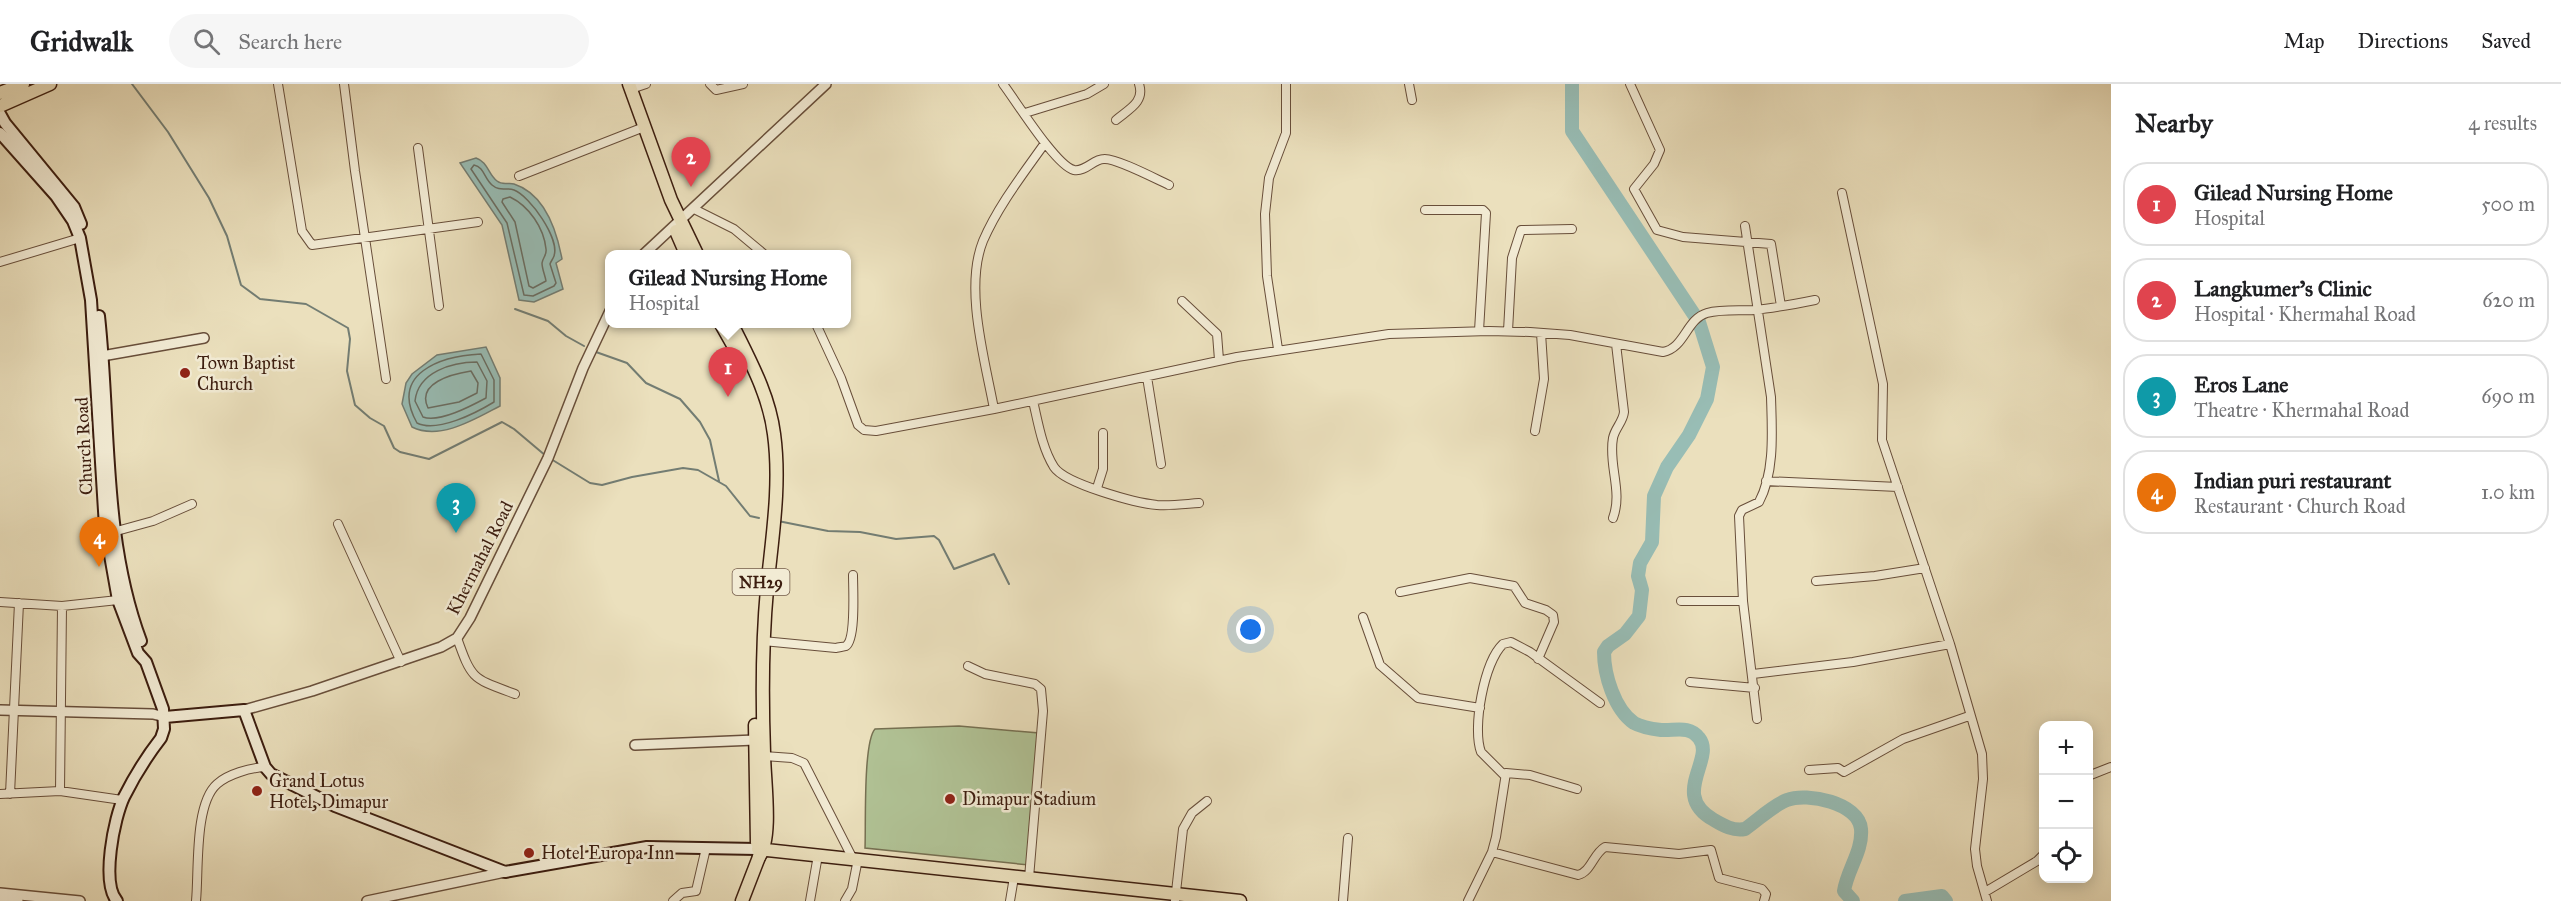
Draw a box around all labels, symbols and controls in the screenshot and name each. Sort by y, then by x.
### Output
search box [169,14,589,68]
text: Gridwalk [30,24,133,59]
icon: search [190,25,223,58]
text: Search here [238,28,342,55]
text: Map [2284,28,2325,54]
text: Directions [2358,28,2448,54]
text: Saved [2481,28,2531,54]
text: Nearby [2135,107,2213,139]
text: 4 results [2468,111,2537,135]
pin: 2 [672,138,710,187]
text: Gilead Nursing Home [2194,179,2393,206]
text: 1 [2153,192,2160,216]
text: 500 m [2481,192,2535,216]
text: Hospital [2194,206,2265,230]
popup [605,250,851,328]
text: Gilead Nursing Home [629,264,828,291]
text: Langkumer's Clinic [2194,275,2372,302]
text: 2 [2152,288,2161,312]
text: 620 m [2482,288,2535,312]
text: Hospital [629,291,699,315]
text: Hospital · Khermahal Road [2194,302,2416,326]
pin: 1 [708,348,748,397]
place label: Town Baptist Church [197,352,296,395]
marker: Town Baptist Church [178,366,192,380]
text: Eros Lane [2194,371,2289,398]
text: 3 [2153,384,2161,408]
text: 690 m [2481,384,2535,408]
street label: Church Road [70,396,98,496]
text: Theatre · Khermahal Road [2194,398,2410,422]
text: Indian puri restaurant [2194,467,2391,494]
text: 4 [2151,480,2162,504]
text: 1.0 km [2481,480,2535,504]
pin: 3 [436,484,476,533]
text: Restaurant · Church Road [2194,494,2406,518]
street label: Khermahal Road [442,498,518,618]
pin: 4 [80,518,118,567]
road number: NH29 [732,569,789,595]
your location [1236,615,1265,644]
map controls [2039,721,2093,883]
button: + [2039,721,2093,775]
place label: Grand Lotus Hotel, Dimapur [269,770,388,813]
button: − [2039,775,2093,829]
marker: Grand Lotus Hotel, Dimapur [250,784,264,798]
place label: Dimapur Stadium [962,788,1096,810]
marker: Dimapur Stadium [943,792,957,806]
button: locate [2039,829,2093,883]
place label: Hotel Europa Inn [541,842,674,864]
marker: Hotel Europa Inn [522,846,536,860]

